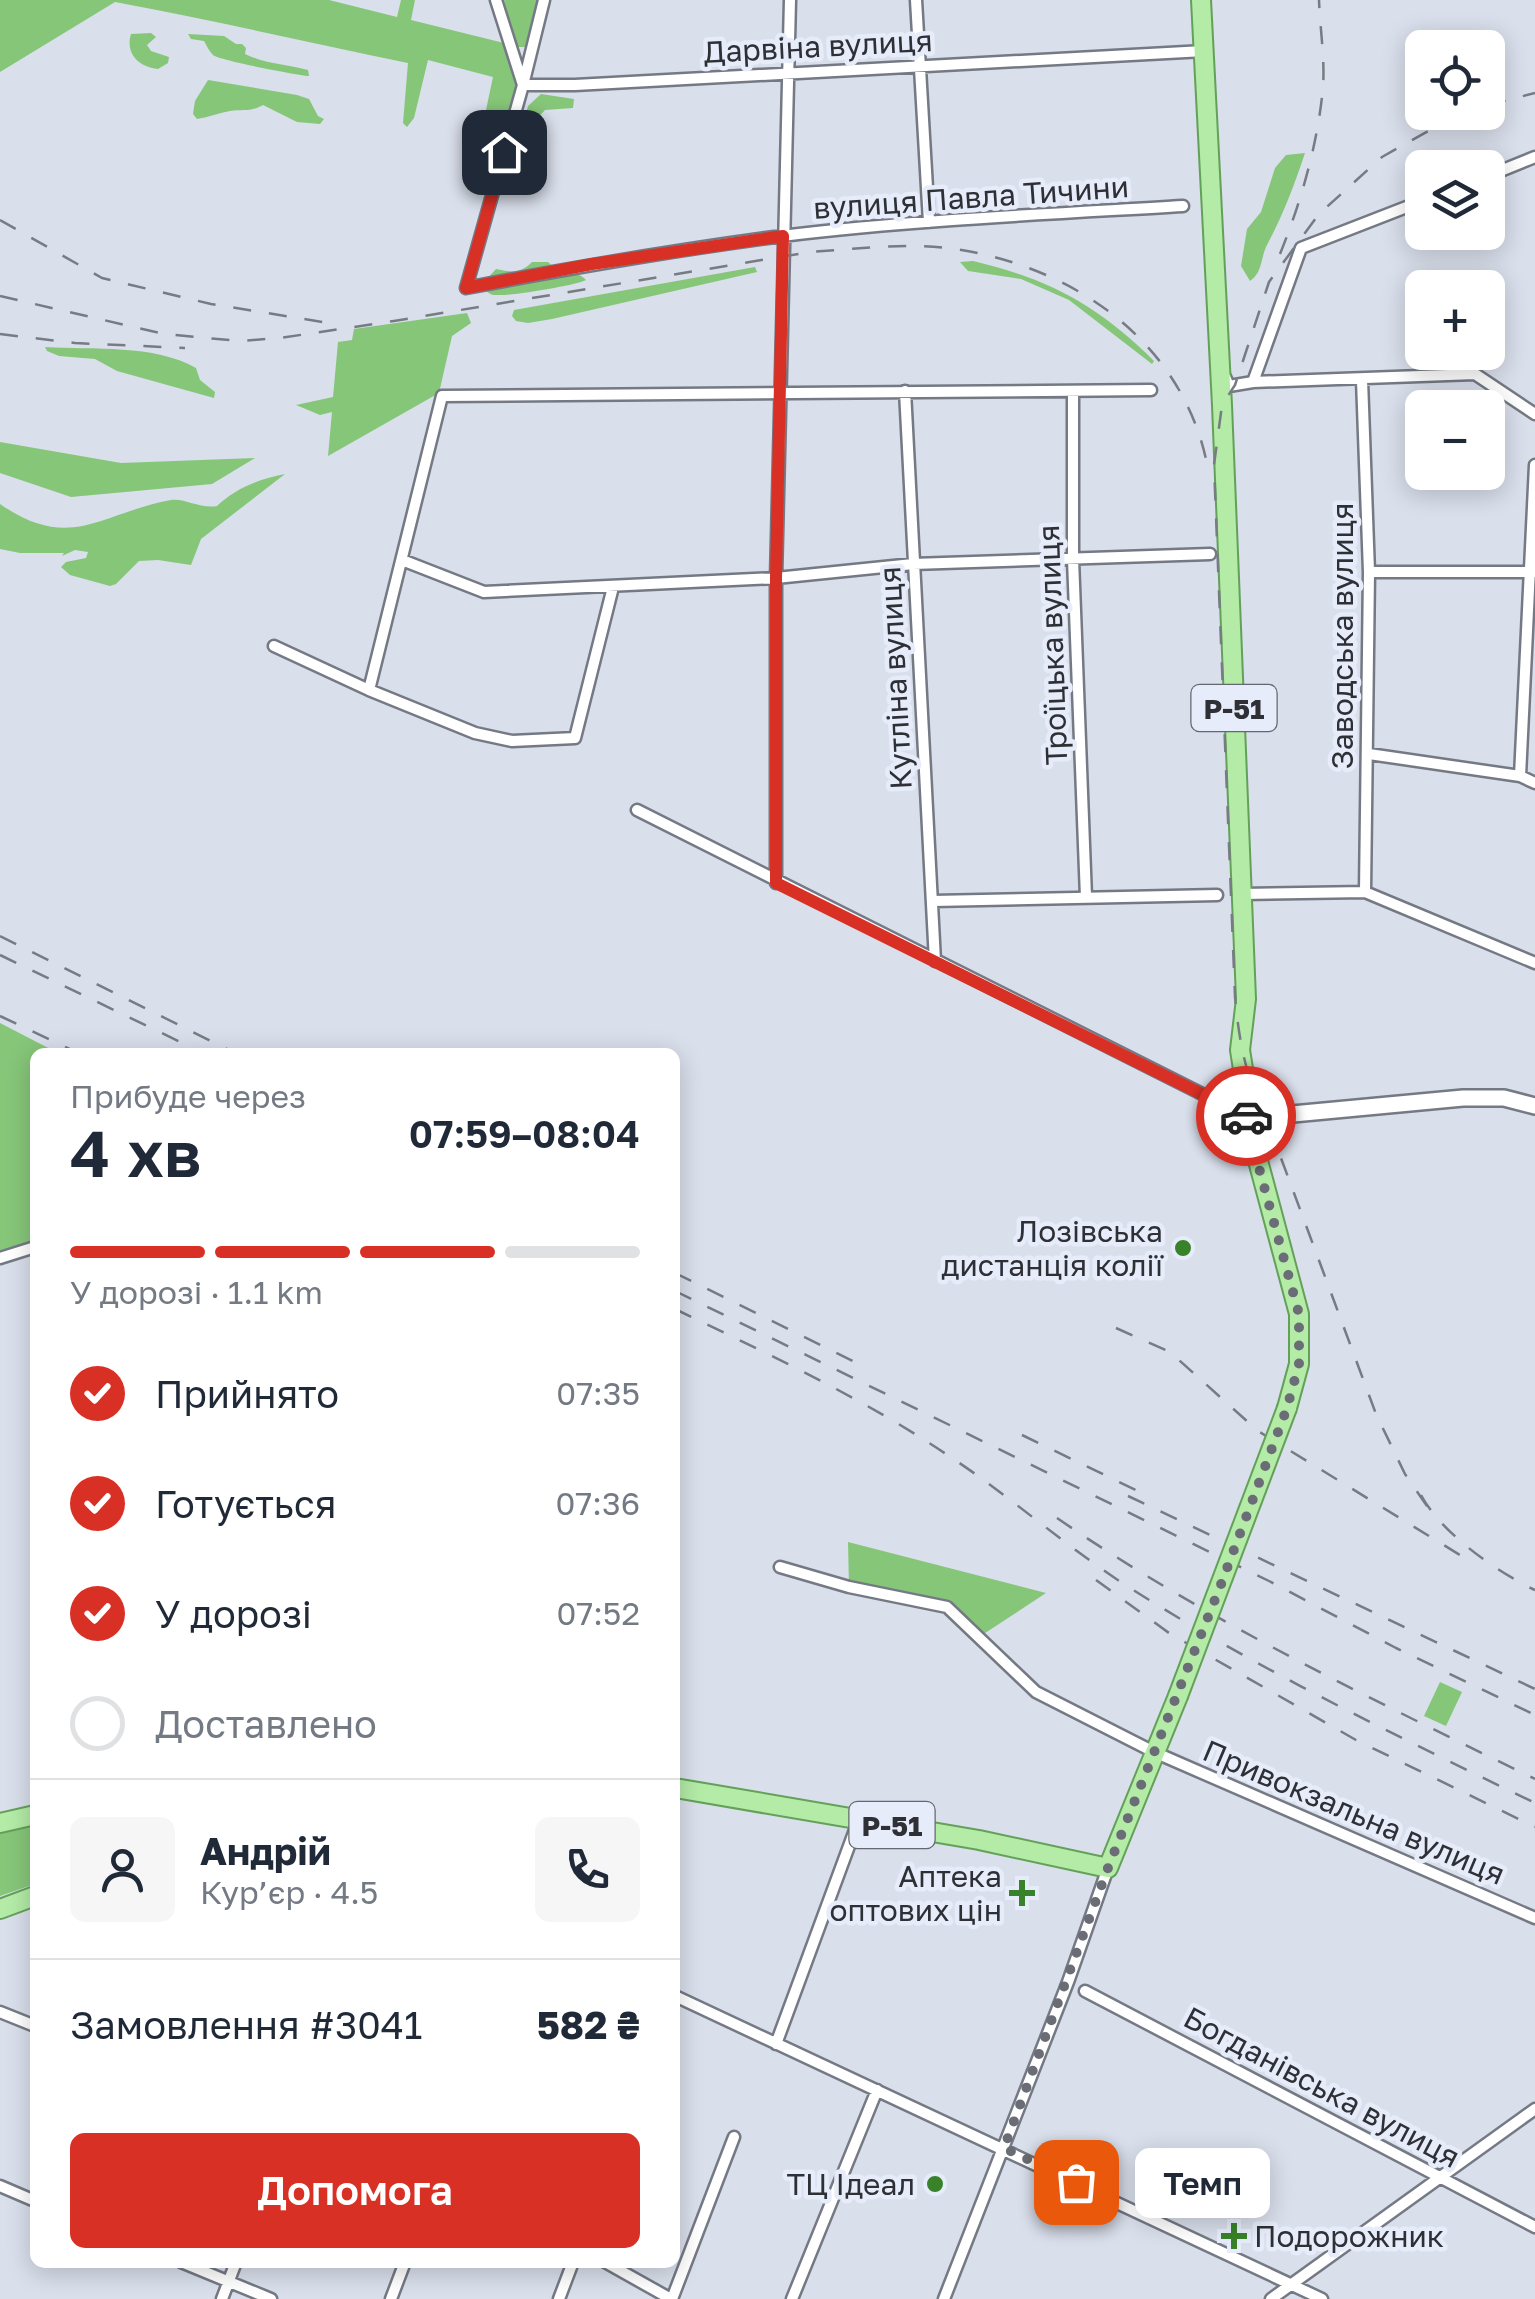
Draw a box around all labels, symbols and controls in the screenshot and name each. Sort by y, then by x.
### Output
street label: Дарвіна вулиця [702,22,934,70]
map controls [1405,30,1505,490]
button: locate [1405,30,1505,130]
pin [462,110,547,195]
icon: home [477,125,532,180]
button: layers [1405,150,1505,250]
street label: вулиця Павла Тичини [812,168,1130,226]
button: + [1405,270,1505,370]
button: − [1405,390,1505,490]
street label: Заводська вулиця [1324,503,1360,769]
street label: Троїцька вулиця [1030,524,1074,766]
street label: Кутліна вулиця [871,565,919,791]
road number: Р-51 [1192,685,1276,731]
courier [1196,1066,1296,1166]
text: Прибуде через [70,1077,306,1115]
icon: car [1219,1089,1274,1144]
text: 07:59–08:04 [409,1111,640,1156]
text: 4 хв [70,1113,201,1191]
place label: Лозівська дистанція колії [941,1213,1164,1283]
marker: Лозівська дистанція колії [1172,1237,1194,1259]
text: У дорозі · 1.1 km [70,1273,323,1311]
icon: check [70,1366,125,1421]
text: Прийнято [155,1371,339,1416]
text: 07:35 [556,1374,640,1412]
icon: check [70,1476,125,1531]
text: Готується [155,1481,336,1526]
text: 07:36 [556,1484,640,1522]
icon: check [70,1586,125,1641]
text: У дорозі [155,1591,312,1636]
text: 07:52 [556,1594,640,1632]
text: Доставлено [155,1701,377,1746]
street label: Привокзальна вулиця [1198,1732,1510,1892]
road number: Р-51 [850,1802,934,1848]
button: person [70,1817,175,1922]
button: phone [535,1817,640,1922]
text: Андрій [200,1828,331,1873]
place label: Аптека оптових цін [829,1858,1002,1928]
text: Кур’єр · 4.5 [200,1873,378,1911]
marker: Аптека оптових цін [1011,1882,1033,1904]
street label: Богданівська вулиця [1178,1999,1466,2175]
text: Замовлення #3041 [70,2002,422,2047]
text: 582 ₴ [537,2002,640,2047]
button: Допомога [70,2133,640,2248]
pin [1034,2140,1119,2225]
callout: Темп [1136,2147,1271,2217]
icon: bag [1049,2155,1104,2210]
text: Темп [1163,2164,1242,2202]
place label: ТЦ Ідеал [786,2166,915,2202]
marker: ТЦ Ідеал [924,2173,946,2195]
place label: Подорожник [1254,2218,1444,2254]
marker: Подорожник [1223,2225,1245,2247]

